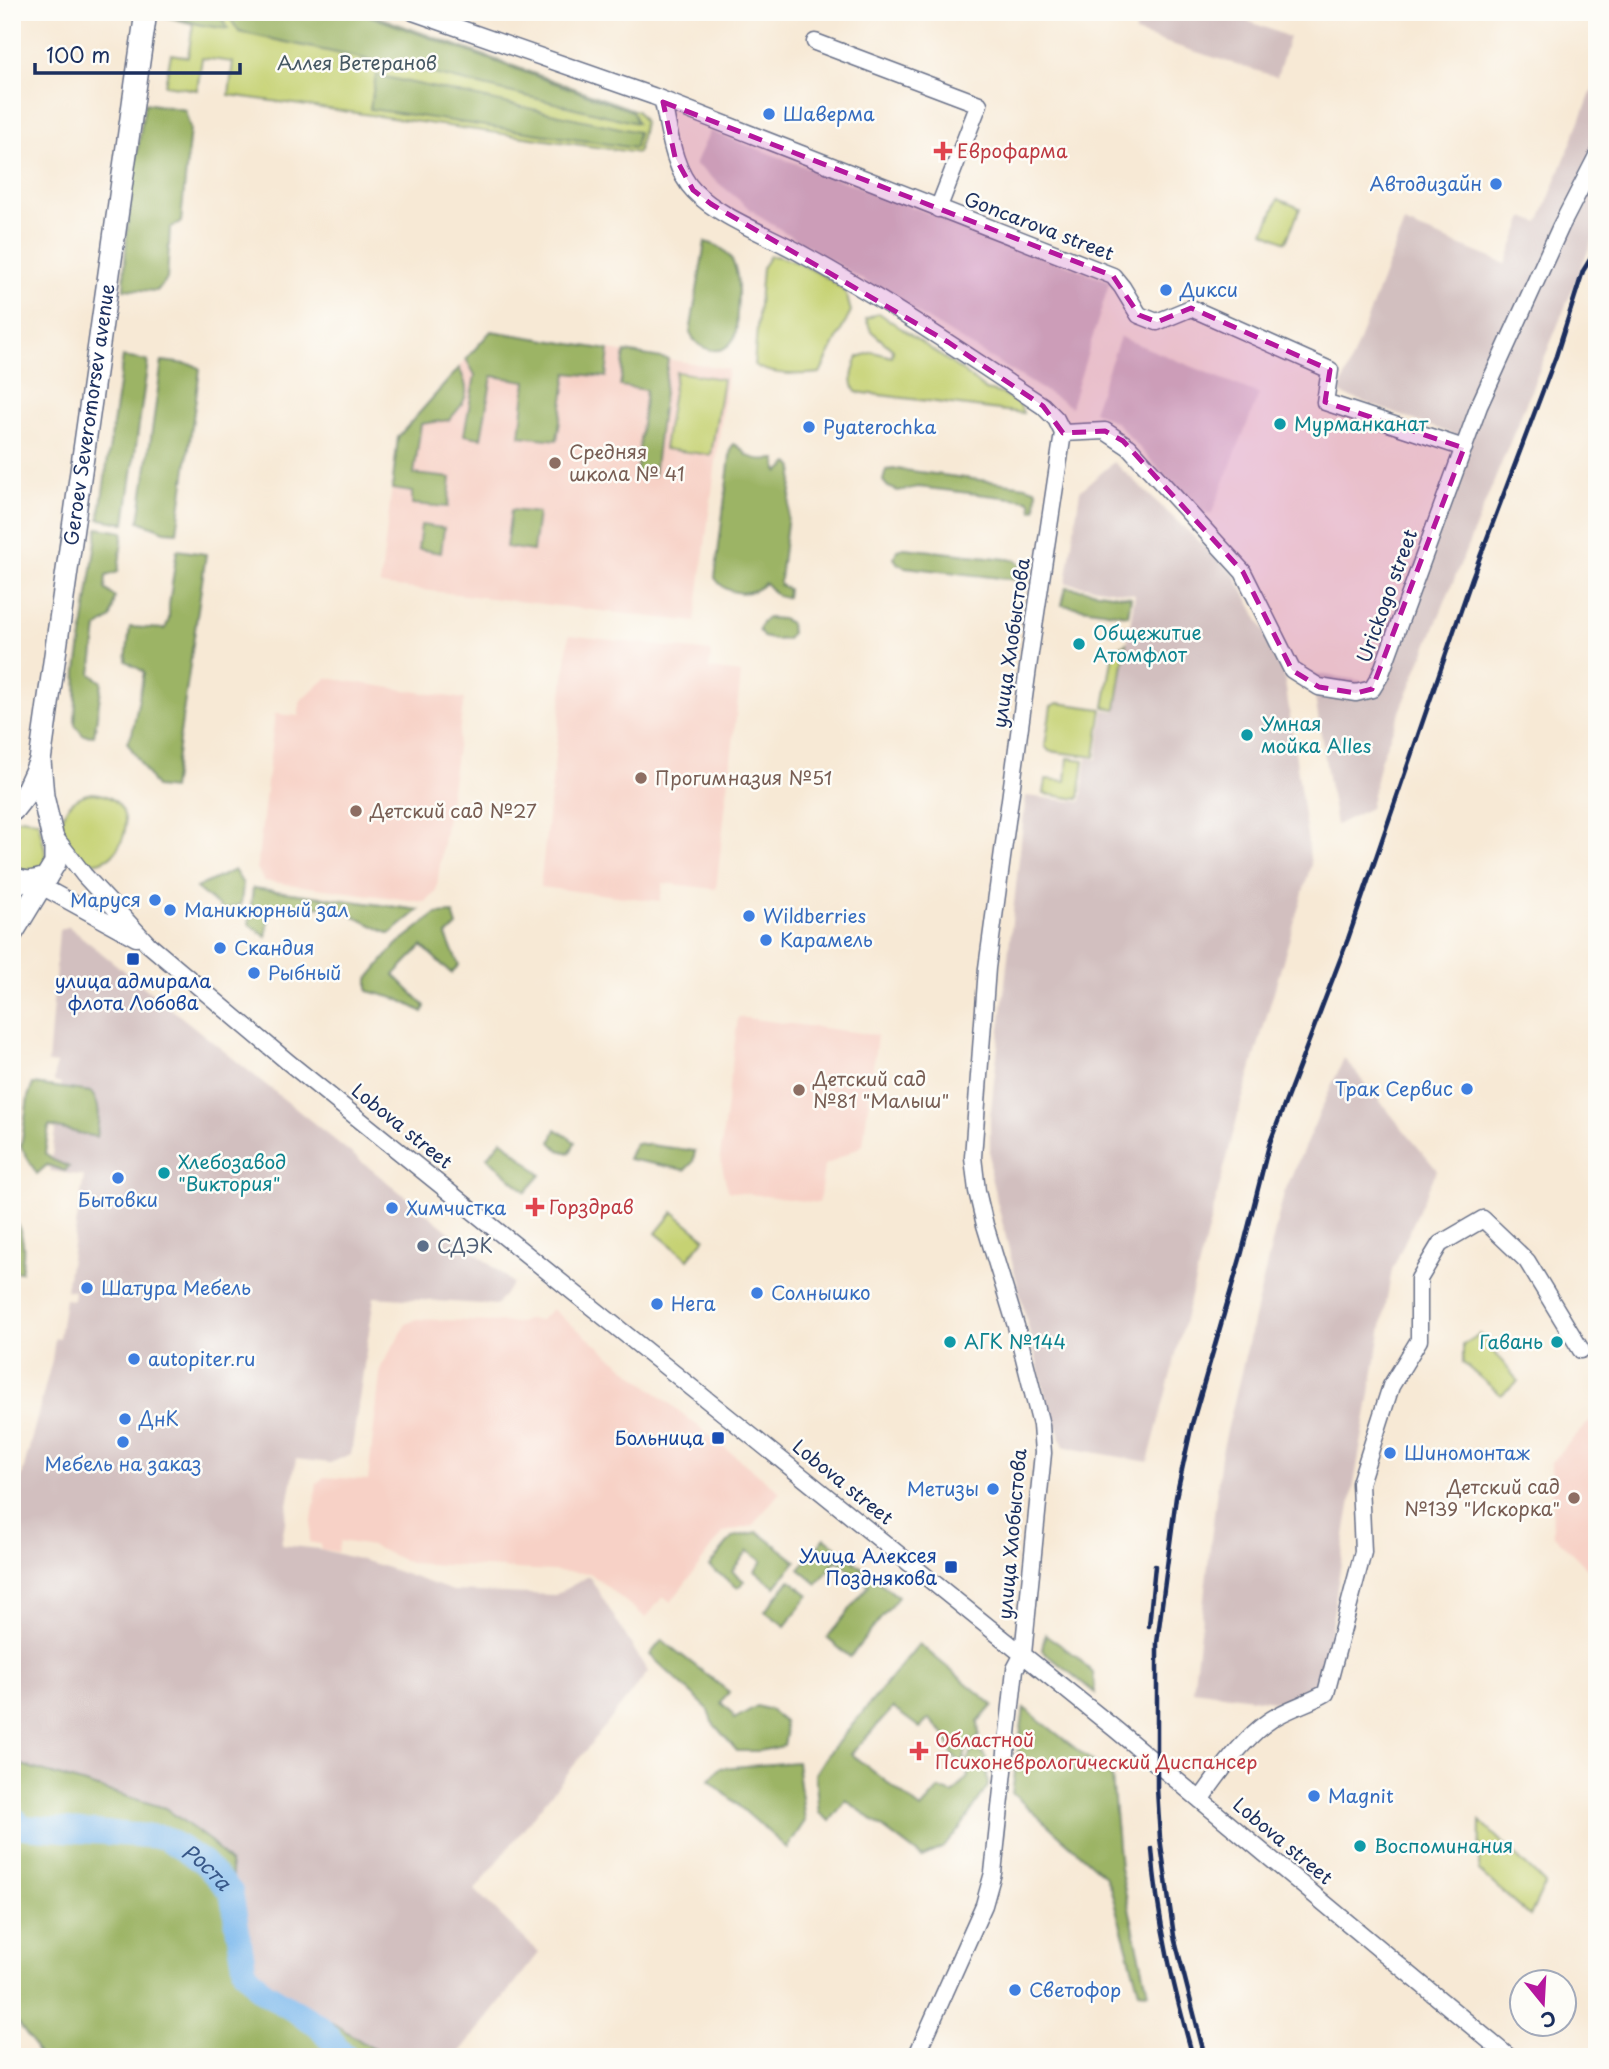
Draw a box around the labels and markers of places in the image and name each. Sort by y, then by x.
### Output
place label: Шаверма [783,99,875,127]
marker: Шаверма [761,106,777,122]
place label: Еврофарма [957,136,1068,164]
marker: Еврофарма [935,143,951,159]
place label: Автодизайн [1369,169,1482,197]
marker: Автодизайн [1488,176,1504,192]
place label: Дикси [1179,275,1238,303]
marker: Дикси [1158,282,1174,298]
place label: Мурманканат [1294,409,1428,437]
place label: Pyaterochka [823,412,937,440]
marker: Мурманканат [1272,416,1288,432]
marker: Pyaterochka [801,419,817,435]
place label: Средняя школа № 41 [569,437,685,487]
marker: Средняя школа № 41 [547,455,563,471]
place label: Общежитие Атомфлот [1093,618,1202,668]
marker: Общежитие Атомфлот [1071,636,1087,652]
place label: Умная мойка Alles [1261,709,1372,759]
marker: Умная мойка Alles [1239,727,1255,743]
place label: Прогимназия №51 [655,763,832,791]
marker: Прогимназия №51 [633,770,649,786]
place label: Детский сад №27 [369,796,537,824]
marker: Детский сад №27 [348,803,364,819]
place label: Маруся [70,885,141,913]
marker: Маруся [147,892,163,908]
place label: Маникюрный зал [184,895,349,923]
place label: Wildberries [763,901,866,929]
marker: Маникюрный зал [162,902,178,918]
marker: Wildberries [741,908,757,924]
place label: Карамель [780,925,873,953]
marker: Карамель [758,932,774,948]
place label: Скандия [234,933,315,961]
marker: Скандия [212,940,228,956]
marker: улица адмирала флота Лобова [125,951,141,967]
place label: Рыбный [268,958,342,986]
marker: Рыбный [246,965,262,981]
place label: улица адмирала флота Лобова [55,966,211,1016]
place label: Детский сад №81 "Малыш" [812,1064,949,1114]
place label: Трак Сервис [1335,1074,1453,1102]
marker: Трак Сервис [1459,1081,1475,1097]
marker: Детский сад №81 "Малыш" [791,1082,807,1098]
place label: Хлебозавод "Виктория" [178,1147,286,1197]
marker: Хлебозавод "Виктория" [156,1165,172,1181]
marker: Бытовки [110,1170,126,1186]
place label: Бытовки [78,1185,158,1213]
place label: Горздрав [549,1192,634,1220]
place label: Химчистка [406,1193,506,1221]
marker: Горздрав [527,1199,543,1215]
marker: Химчистка [384,1200,400,1216]
place label: СДЭК [437,1231,493,1259]
marker: СДЭК [415,1238,431,1254]
place label: Шатура Мебель [101,1273,251,1301]
place label: Солнышко [771,1278,871,1306]
marker: Шатура Мебель [79,1280,95,1296]
marker: Солнышко [749,1285,765,1301]
place label: Нега [671,1289,716,1317]
marker: Нега [649,1296,665,1312]
place label: АГК №144 [964,1327,1066,1355]
place label: Гавань [1479,1327,1543,1355]
marker: АГК №144 [942,1334,958,1350]
marker: Гавань [1549,1334,1565,1350]
place label: autopiter.ru [148,1344,255,1372]
marker: autopiter.ru [126,1351,142,1367]
place label: ДнК [138,1404,179,1432]
marker: ДнК [117,1411,133,1427]
place label: Больница [615,1423,704,1451]
marker: Больница [710,1430,726,1446]
marker: Мебель на заказ [115,1434,131,1450]
place label: Шиномонтаж [1404,1438,1530,1466]
marker: Шиномонтаж [1382,1445,1398,1461]
place label: Мебель на заказ [44,1449,202,1477]
place label: Детский сад №139 "Искорка" [1404,1472,1560,1522]
place label: Метизы [907,1474,979,1502]
marker: Метизы [985,1481,1001,1497]
marker: Детский сад №139 "Искорка" [1566,1490,1582,1506]
place label: Улица Алексея Позднякова [799,1541,937,1591]
marker: Улица Алексея Позднякова [943,1559,959,1575]
place label: Областной Психоневрологический Диспансер [935,1725,1258,1775]
marker: Областной Психоневрологический Диспансер [909,1741,929,1761]
place label: Magnit [1328,1781,1394,1809]
marker: Magnit [1306,1788,1322,1804]
place label: Воспоминания [1374,1831,1513,1859]
marker: Воспоминания [1352,1838,1368,1854]
place label: Светофор [1029,1975,1121,2003]
marker: Светофор [1007,1982,1023,1998]

